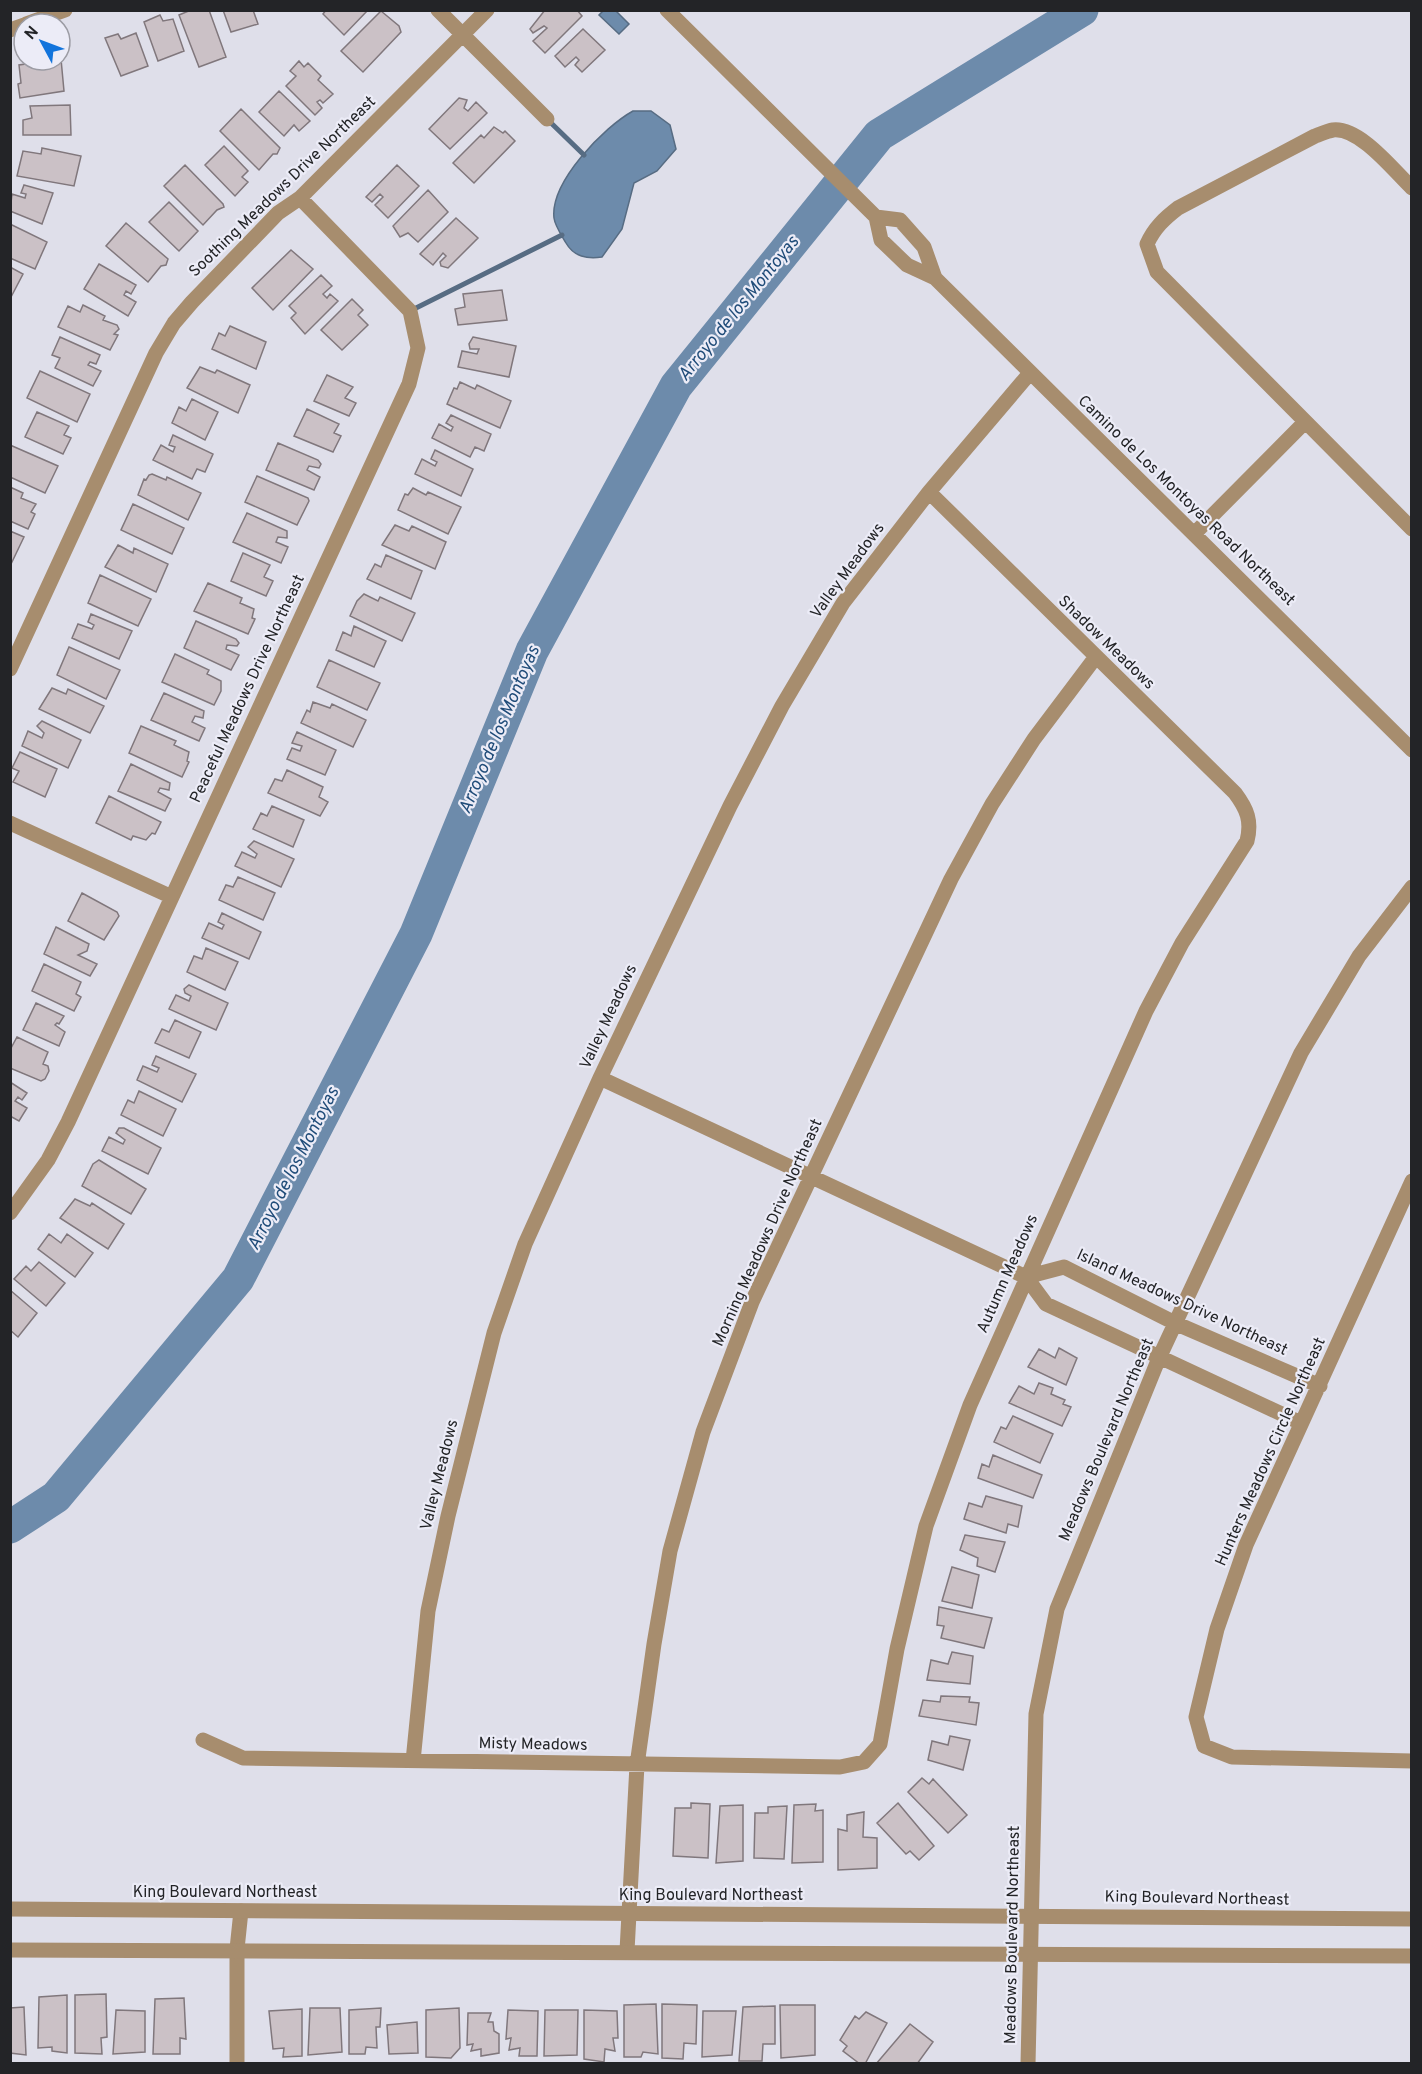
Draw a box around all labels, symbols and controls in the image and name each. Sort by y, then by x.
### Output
north arrow [12,12,72,72]
text: N [21,23,44,44]
street label: Soothing Meadows Drive Northeast [185,92,381,282]
water label: Arroyo de los Montoyas [673,231,805,386]
street label: Camino de Los Montoyas Road Northeast [1073,391,1299,611]
street label: Valley Meadows [807,519,889,623]
street label: Peaceful Meadows Drive Northeast [186,572,310,806]
street label: Shadow Meadows [1053,592,1159,694]
water label: Arroyo de los Montoyas [454,642,546,817]
street label: Valley Meadows [576,961,642,1073]
water label: Arroyo de los Montoyas [243,1083,346,1255]
street label: Morning Meadows Drive Northeast [709,1116,827,1350]
street label: Autumn Meadows [973,1212,1043,1336]
street label: Island Meadows Drive Northeast [1073,1245,1291,1361]
street label: Meadows Boulevard Northeast [1055,1335,1159,1545]
street label: Hunters Meadows Circle Northeast [1211,1335,1331,1569]
street label: Valley Meadows [417,1418,463,1532]
street label: Misty Meadows [478,1734,588,1756]
street label: Meadows Boulevard Northeast [1001,1826,1025,2044]
street label: King Boulevard Northeast [133,1883,317,1903]
street label: King Boulevard Northeast [619,1886,803,1906]
street label: King Boulevard Northeast [1104,1887,1290,1911]

